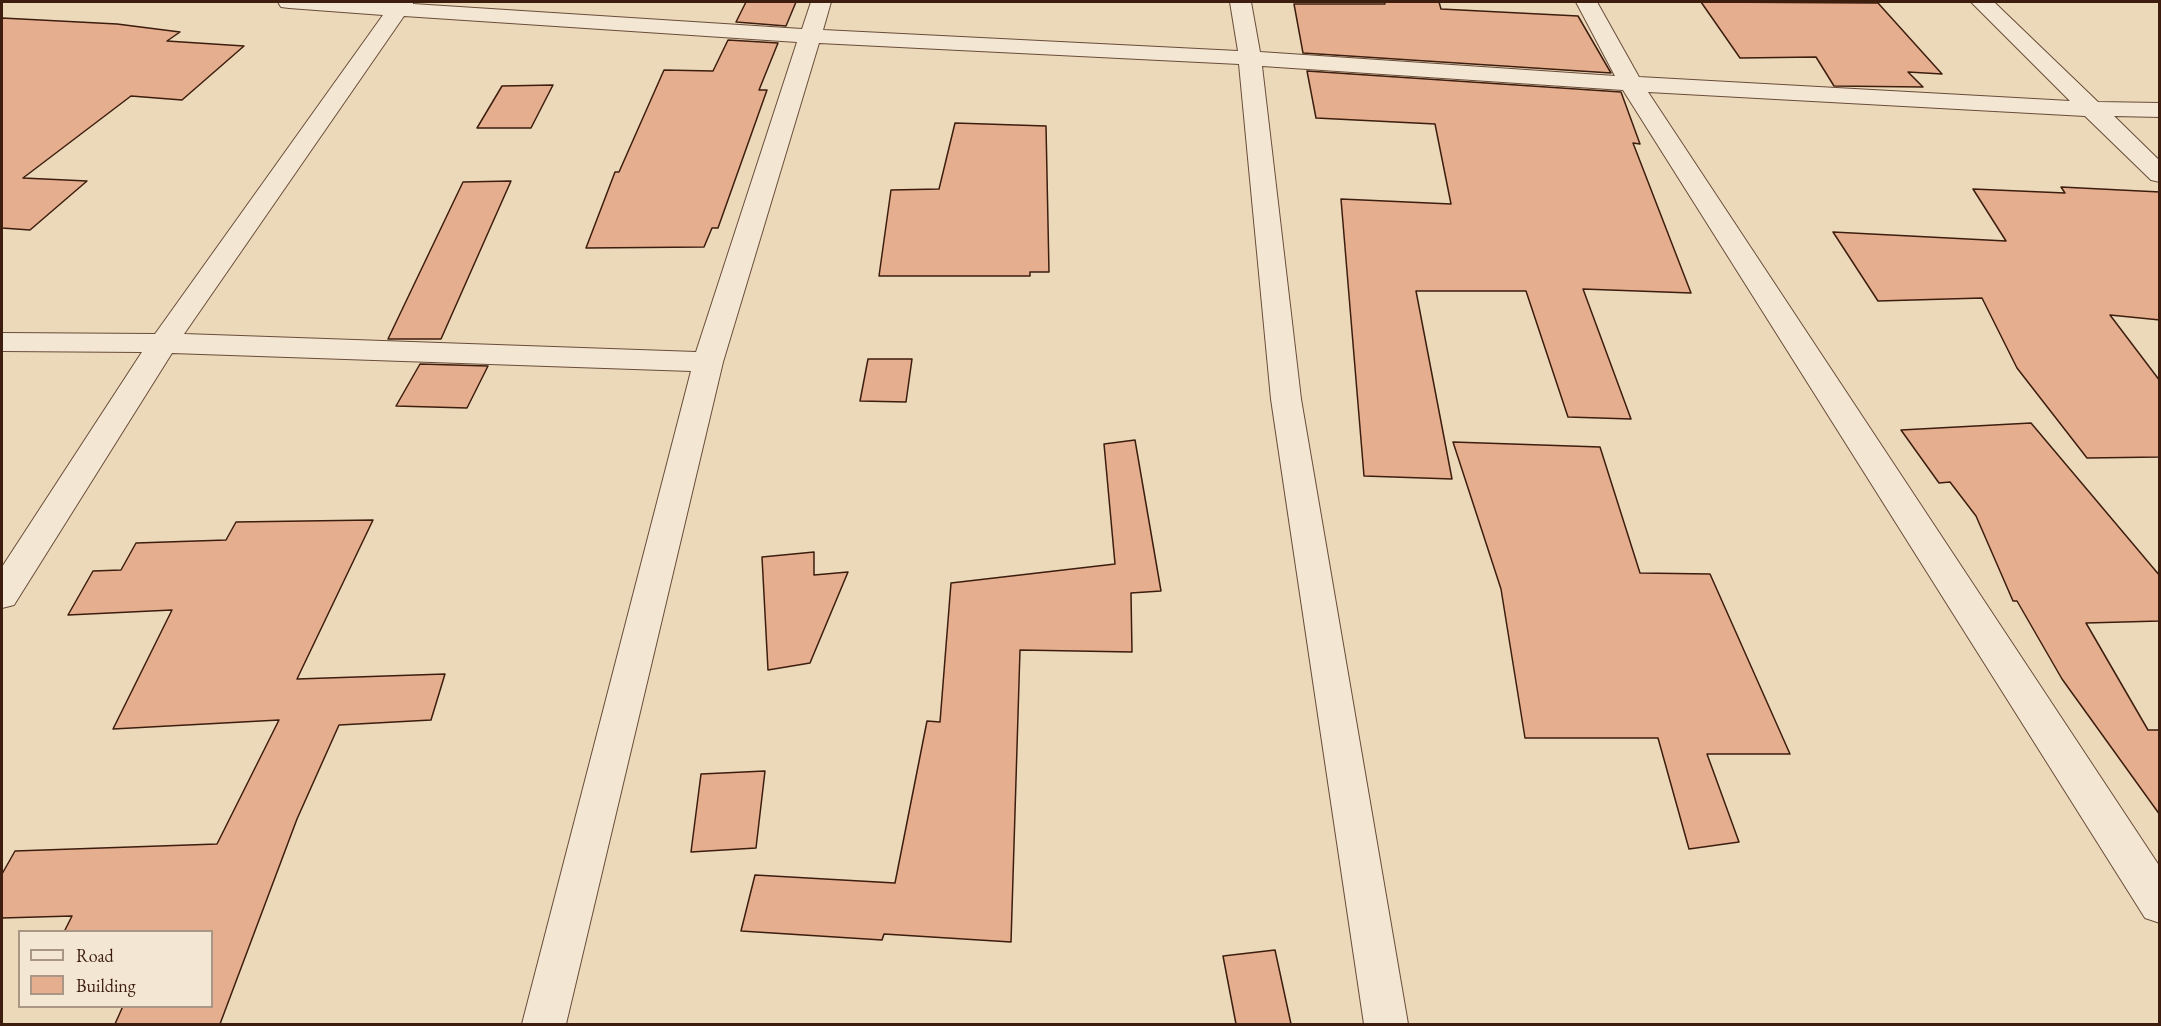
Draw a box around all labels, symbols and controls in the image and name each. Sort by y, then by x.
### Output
legend [18,930,213,1008]
text: Road [76,944,114,967]
text: Building [76,974,136,997]

